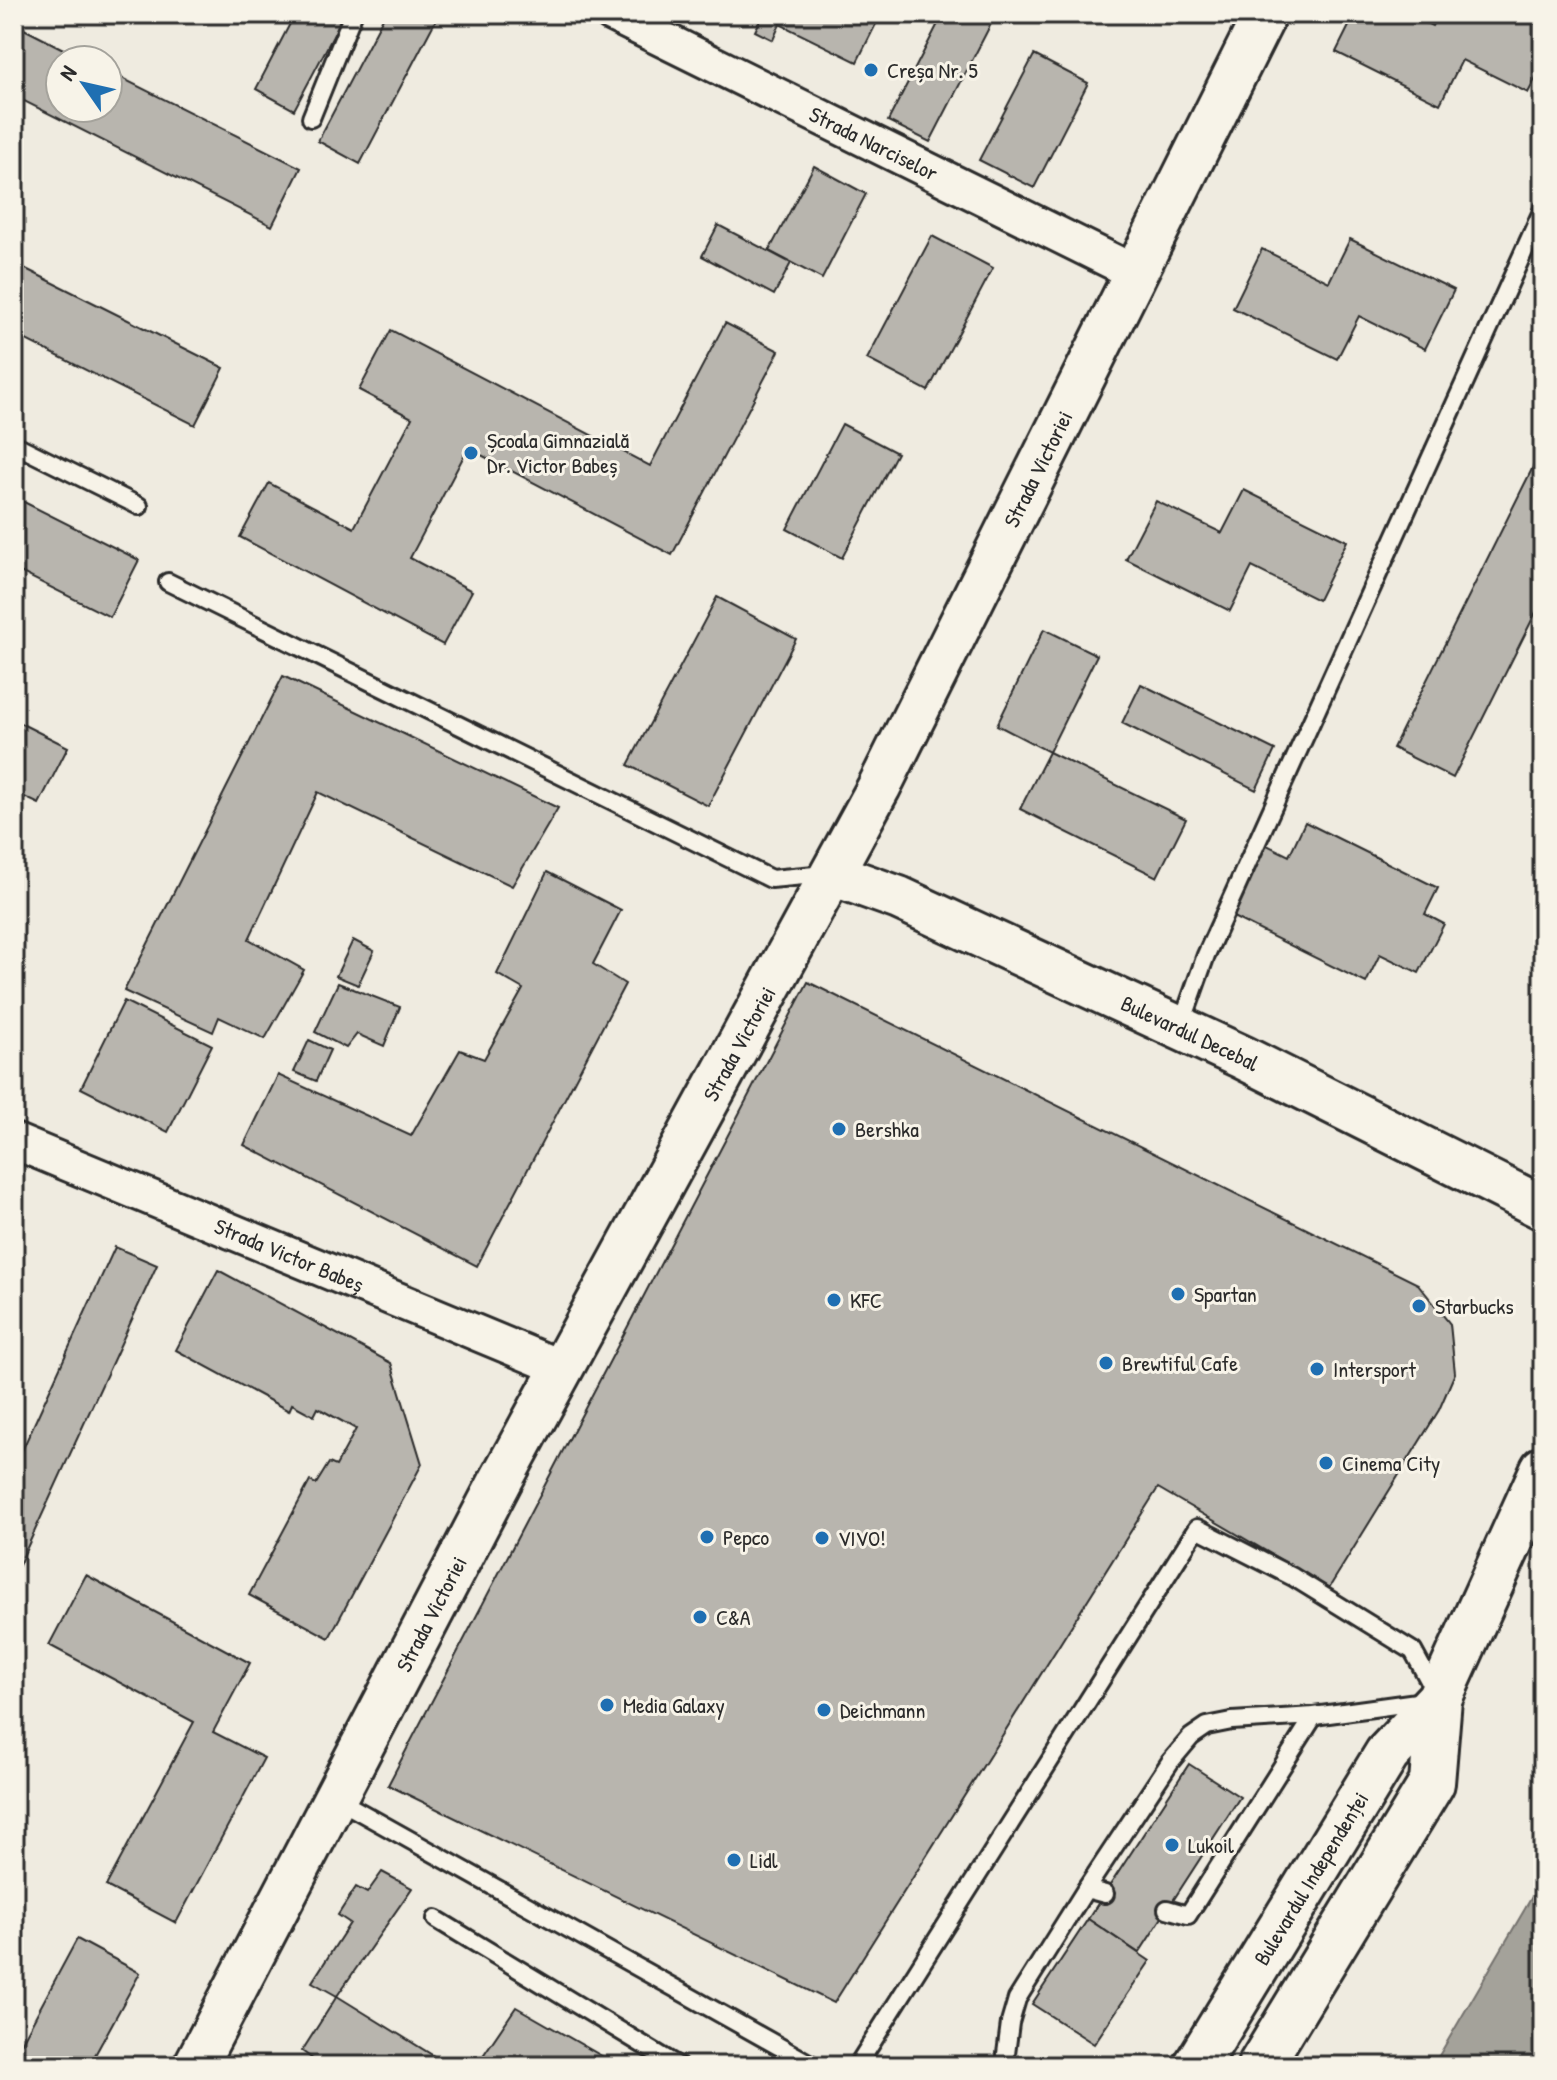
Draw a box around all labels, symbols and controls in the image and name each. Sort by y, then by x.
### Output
north arrow [44,44,124,124]
place label: Creșa Nr. 5 [887,55,978,85]
text: N [52,59,83,86]
marker: Creșa Nr. 5 [862,61,880,79]
street label: Strada Narciselor [804,99,944,188]
street label: Strada Victoriei [996,406,1080,532]
place label: Școala Gimnazială Dr. Victor Babeș [487,425,629,480]
marker: Școala Gimnazială Dr. Victor Babeș [462,444,480,462]
street label: Strada Victoriei [695,981,782,1106]
street label: Bulevardul Decebal [1116,988,1264,1078]
place label: Bershka [855,1114,919,1144]
marker: Bershka [830,1120,848,1138]
street label: Strada Victor Babeș [210,1211,368,1299]
place label: Spartan [1194,1279,1257,1309]
place label: KFC [850,1285,882,1315]
marker: Spartan [1169,1285,1187,1303]
marker: KFC [825,1291,843,1309]
place label: Starbucks [1435,1291,1514,1321]
marker: Starbucks [1410,1297,1428,1315]
place label: Brewtiful Cafe [1122,1348,1238,1378]
marker: Brewtiful Cafe [1097,1354,1115,1372]
place label: Intersport [1333,1354,1416,1384]
marker: Intersport [1308,1360,1326,1378]
place label: Cinema City [1342,1448,1440,1478]
marker: Cinema City [1317,1454,1335,1472]
place label: Pepco [723,1522,769,1552]
place label: VIVO! [838,1523,886,1553]
marker: Pepco [698,1528,716,1546]
marker: VIVO! [813,1529,831,1547]
street label: Strada Victoriei [388,1551,474,1677]
place label: C&A [716,1602,751,1632]
marker: C&A [691,1608,709,1626]
place label: Media Galaxy [623,1690,725,1720]
place label: Deichmann [840,1695,925,1725]
marker: Media Galaxy [598,1696,616,1714]
marker: Deichmann [815,1701,833,1719]
street label: Bulevardul Independenței [1246,1786,1375,1971]
place label: Lukoil [1188,1830,1234,1860]
marker: Lukoil [1163,1836,1181,1854]
place label: Lidl [750,1845,778,1875]
marker: Lidl [725,1851,743,1869]

